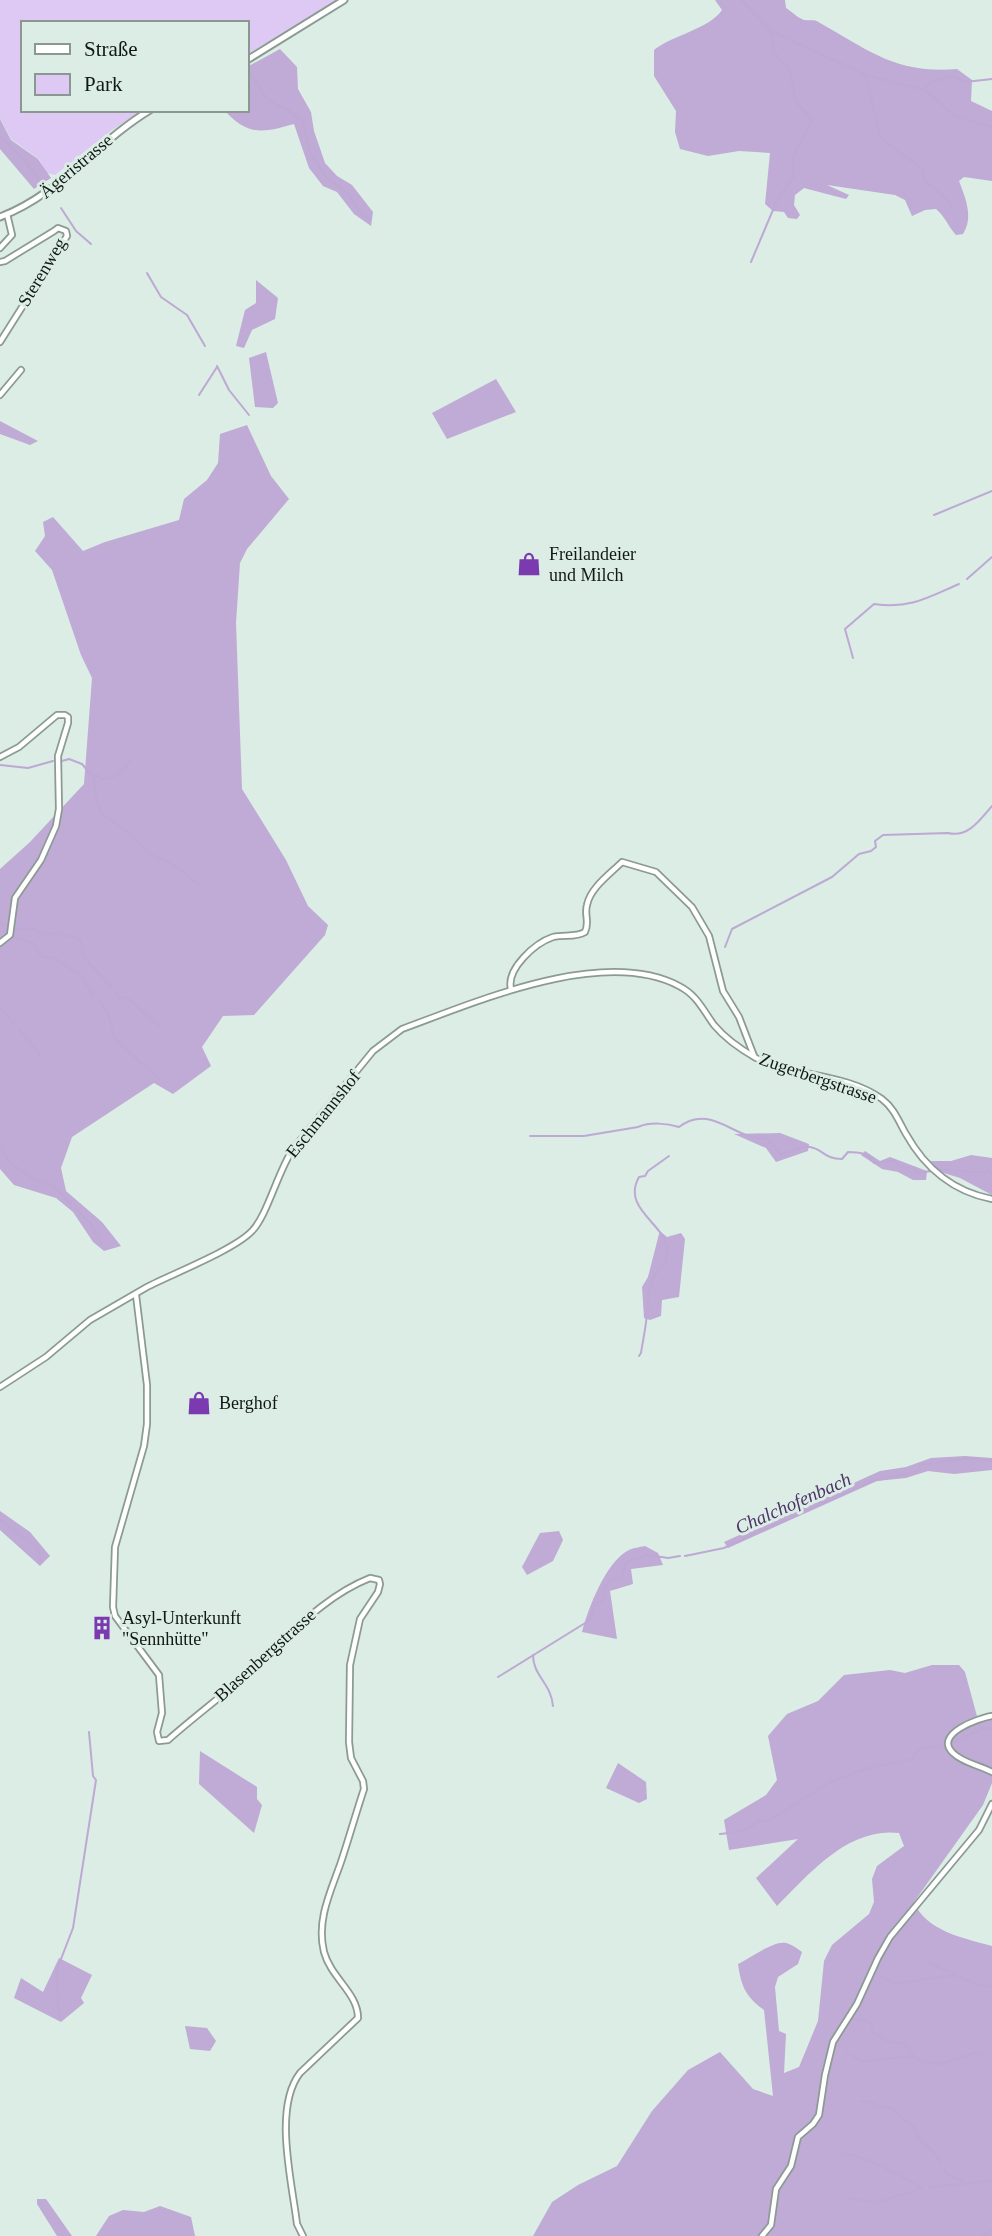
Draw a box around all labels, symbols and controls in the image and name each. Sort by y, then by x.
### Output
legend [21,21,248,112]
text: Straße [84,37,138,61]
text: Park [84,72,123,96]
street label: Ägeristrasse [35,130,117,202]
street label: Sterenweg [14,234,70,310]
place label: Freilandeier und Milch [549,544,636,585]
shop icon: Freilandeier und Milch [515,550,543,578]
street label: Zugerbergstrasse [757,1049,879,1107]
street label: Eschmannshof [282,1067,364,1161]
shop icon: Berghof [185,1389,213,1417]
place label: Berghof [219,1393,278,1413]
water label: Chalchofenbach [732,1468,854,1538]
street label: Blasenbergstrasse [211,1605,319,1705]
place label: Asyl-Unterkunft "Sennhütte" [122,1608,241,1649]
building icon: Asyl-Unterkunft "Sennhütte" [88,1614,116,1642]

